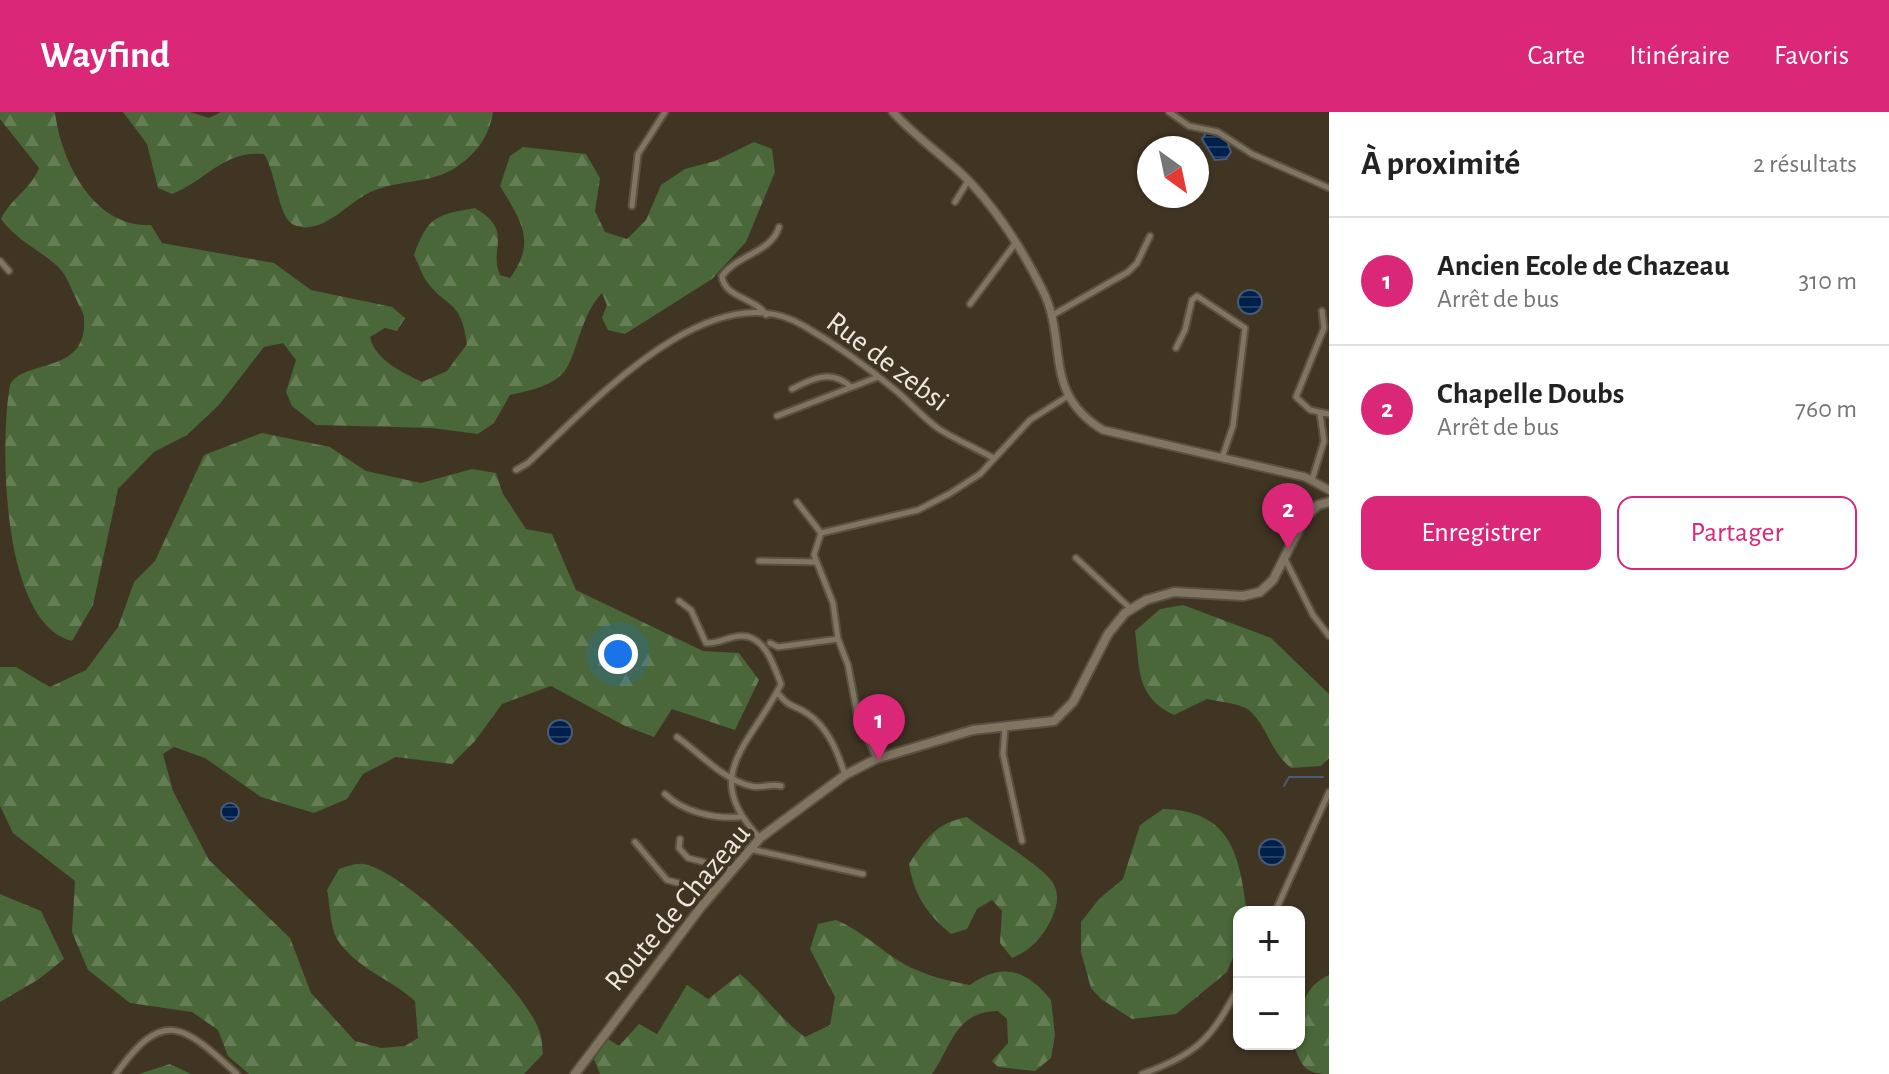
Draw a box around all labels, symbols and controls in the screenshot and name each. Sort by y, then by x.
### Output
text: Wayfind [40,37,170,75]
text: Carte [1528,42,1585,70]
text: Itinéraire [1629,42,1730,70]
text: Favoris [1774,42,1849,70]
north arrow [1137,136,1209,208]
text: À proximité [1361,147,1520,181]
text: 2 résultats [1753,151,1857,177]
text: Ancien Ecole de Chazeau [1437,251,1730,281]
text: 1 [1382,268,1392,294]
text: 310 m [1799,268,1857,294]
text: Arrêt de bus [1437,286,1559,312]
street label: Rue de zebsi [821,306,954,417]
text: Chapelle Doubs [1437,379,1624,409]
text: 2 [1381,396,1393,422]
text: 760 m [1795,396,1857,422]
text: Arrêt de bus [1437,414,1559,440]
pin: 2 [1262,483,1314,549]
button: Enregistrer [1361,496,1601,570]
button: Partager [1617,496,1857,570]
your location [598,634,638,674]
pin: 1 [853,694,905,760]
street label: Route de Chazeau [599,818,756,997]
map controls [1233,906,1305,1050]
button: + [1233,906,1305,978]
button: − [1233,978,1305,1050]

